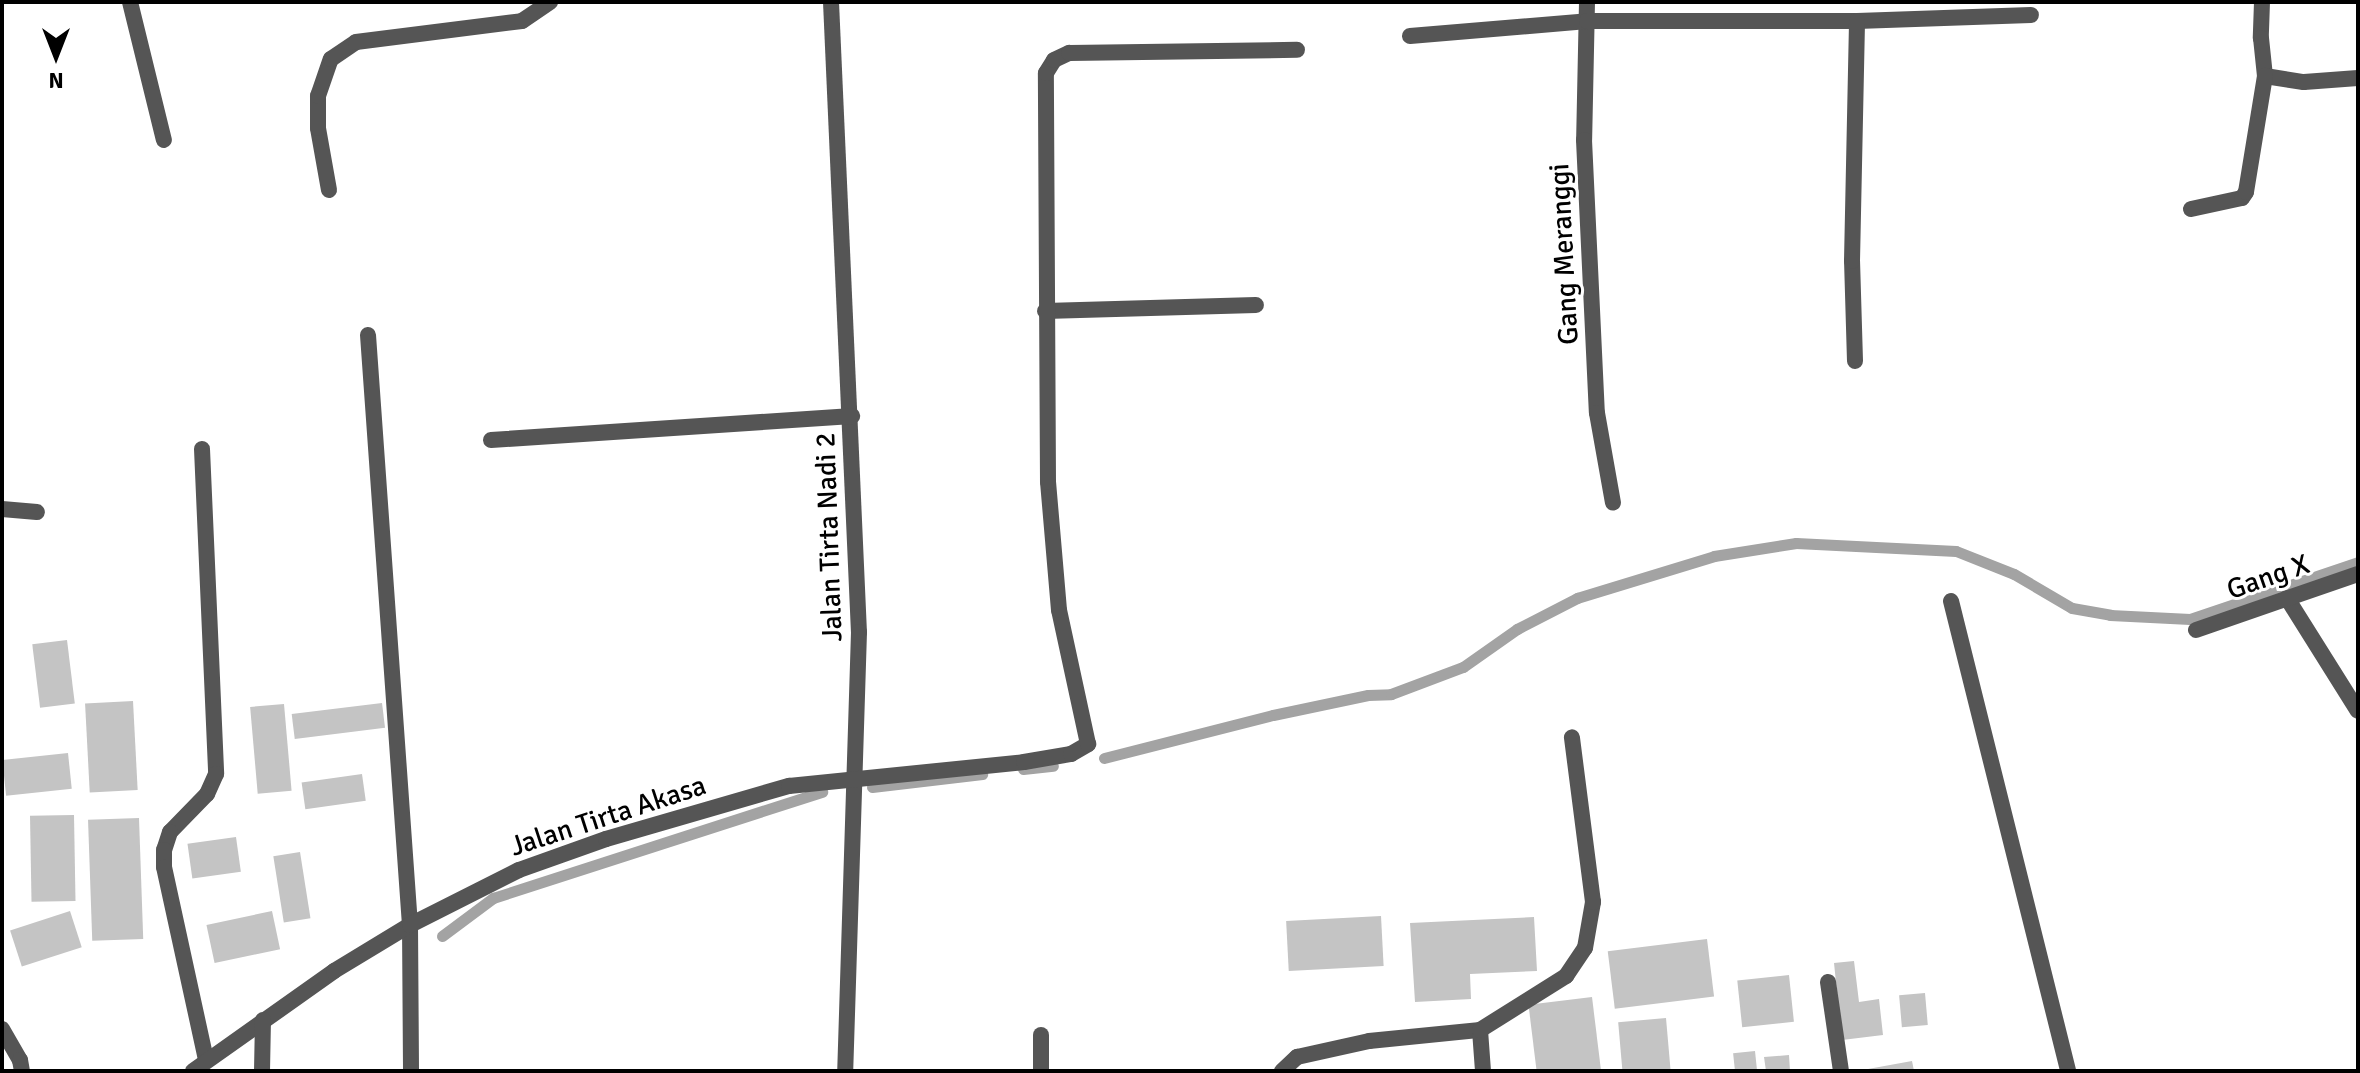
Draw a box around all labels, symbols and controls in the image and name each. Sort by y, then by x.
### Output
north arrow [16,16,96,96]
text: N [48,67,64,94]
street label: Gang Meranggi [1542,162,1586,346]
street label: Jalan Tirta Nadi 2 [809,432,849,642]
street label: Gang X [2222,547,2314,607]
street label: Jalan Tirta Akasa [506,768,710,864]

